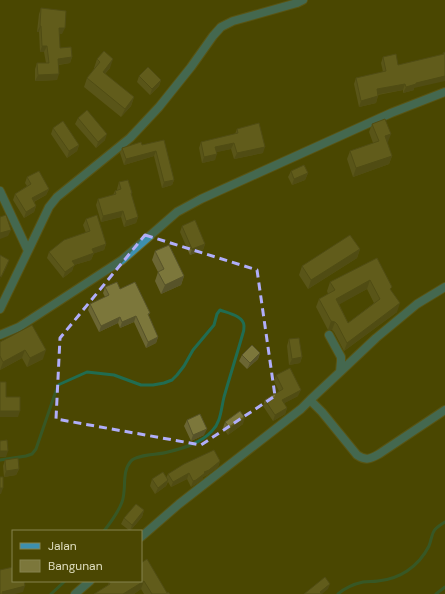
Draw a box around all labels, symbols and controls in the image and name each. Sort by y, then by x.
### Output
legend [12,530,142,582]
text: Jalan [48,538,77,554]
text: Bangunan [48,558,103,574]

